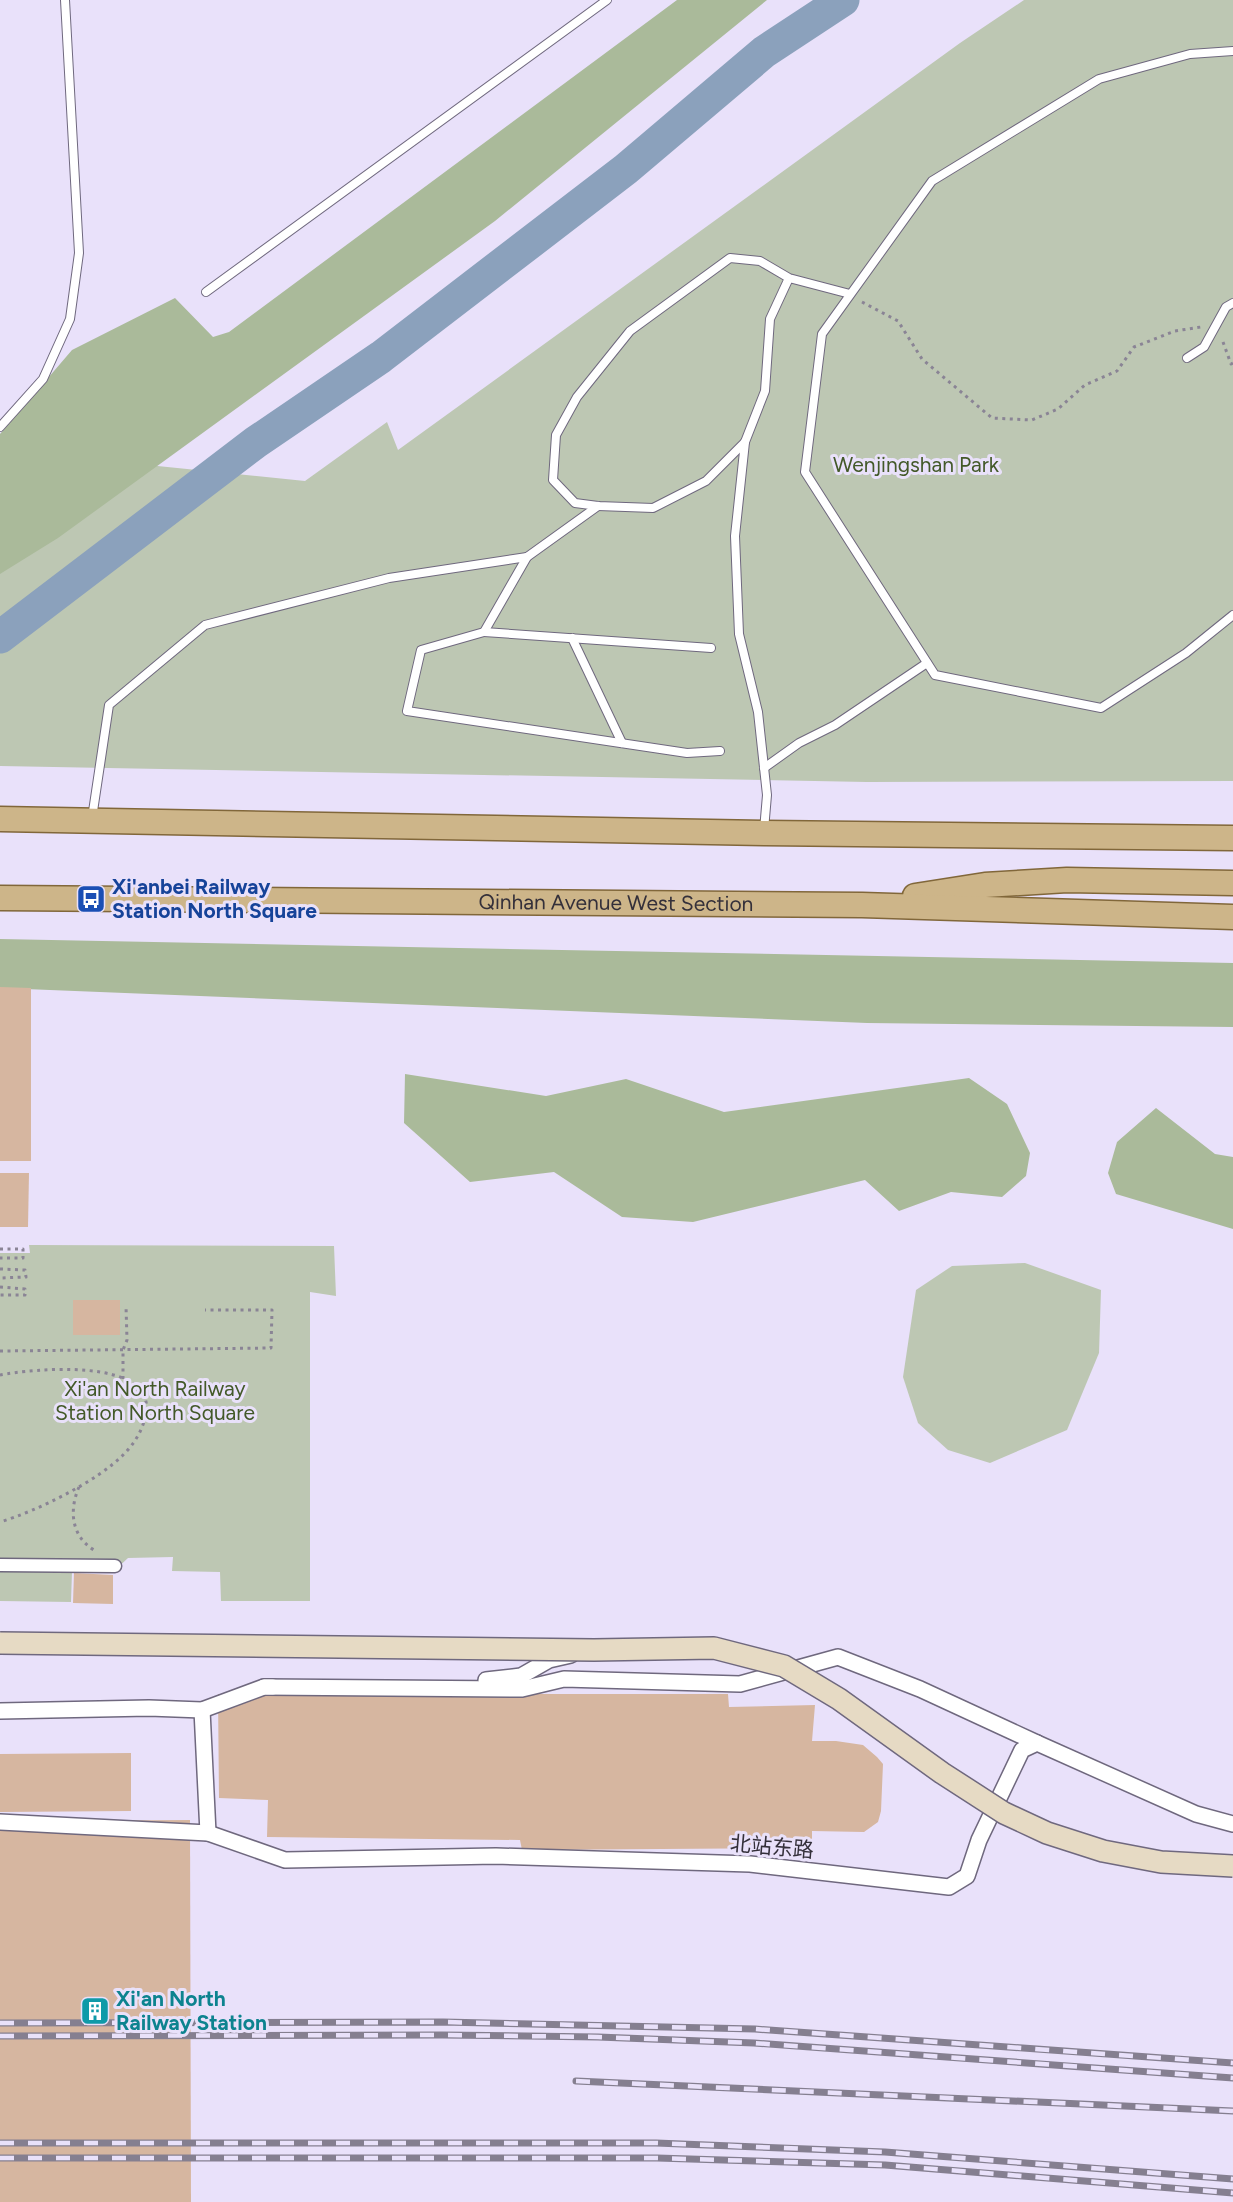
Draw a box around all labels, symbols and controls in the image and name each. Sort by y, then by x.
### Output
park label: Wenjingshan Park [833,452,1000,477]
place label: Xi'anbei Railway Station North Square [112,874,317,923]
bus stop icon: Xi'anbei Railway Station North Square [75,883,107,915]
street label: Qinhan Avenue West Section [479,889,753,916]
park label: Xi'an North Railway Station North Square [55,1376,255,1425]
street label: 北站东路 [729,1830,815,1863]
place label: Xi'an North Railway Station [116,1986,267,2035]
building icon: Xi'an North Railway Station [79,1995,111,2027]

